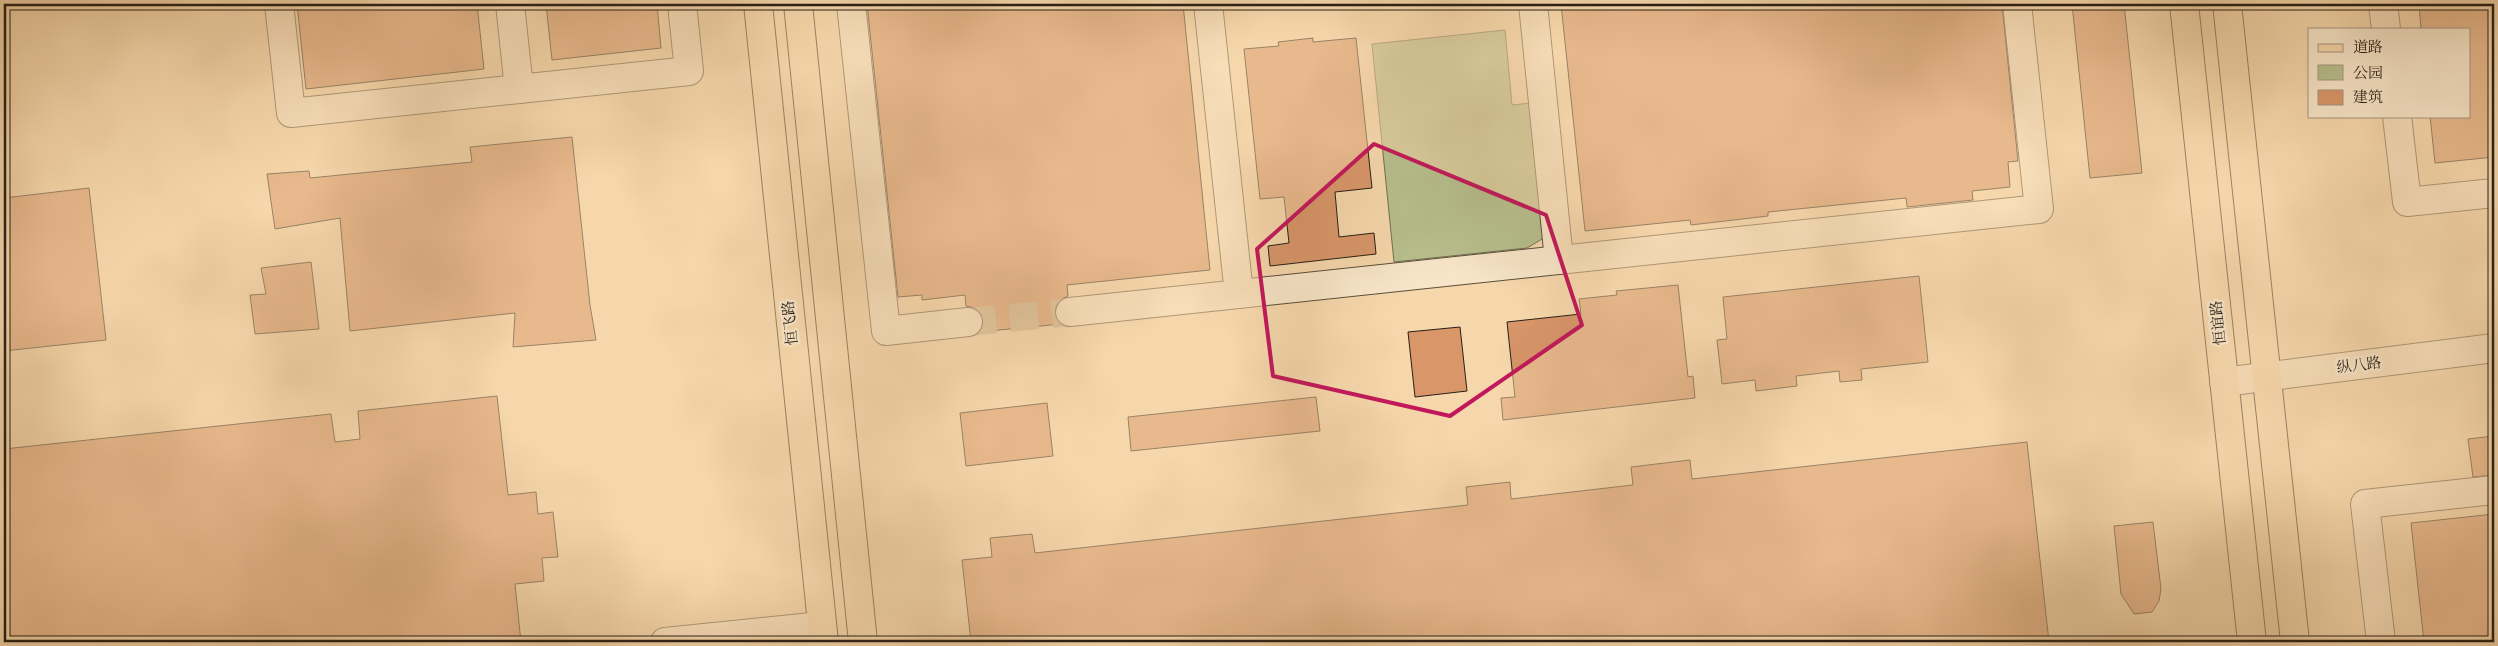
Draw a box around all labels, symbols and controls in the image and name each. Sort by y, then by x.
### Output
legend [2308,28,2470,118]
text: 道路 [2353,36,2383,57]
text: 公园 [2353,62,2383,83]
text: 建筑 [2353,86,2383,107]
street label: 恒飞路 [777,300,802,347]
street label: 恒谊路 [2205,300,2230,347]
street label: 纵八路 [2335,351,2383,378]

